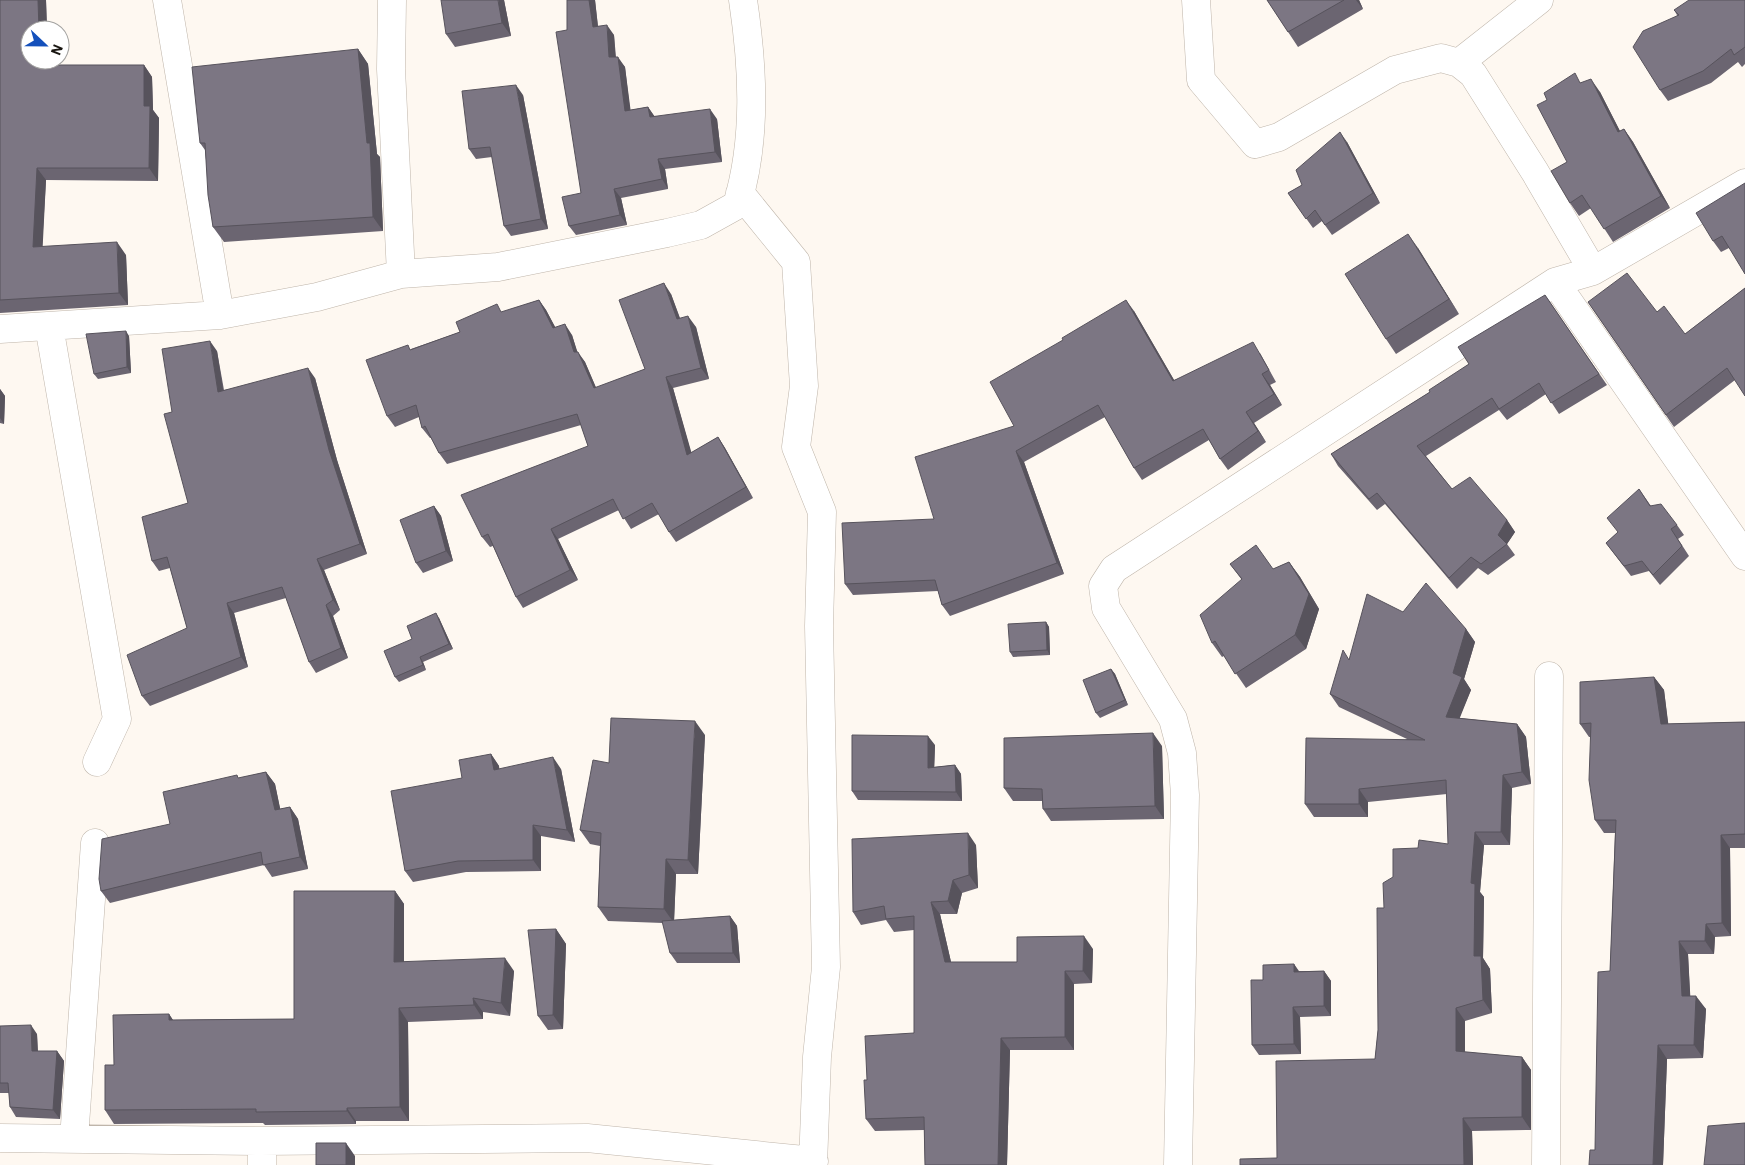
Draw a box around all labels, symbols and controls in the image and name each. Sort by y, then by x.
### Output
north arrow [20,20,70,70]
text: N [47,42,67,58]

